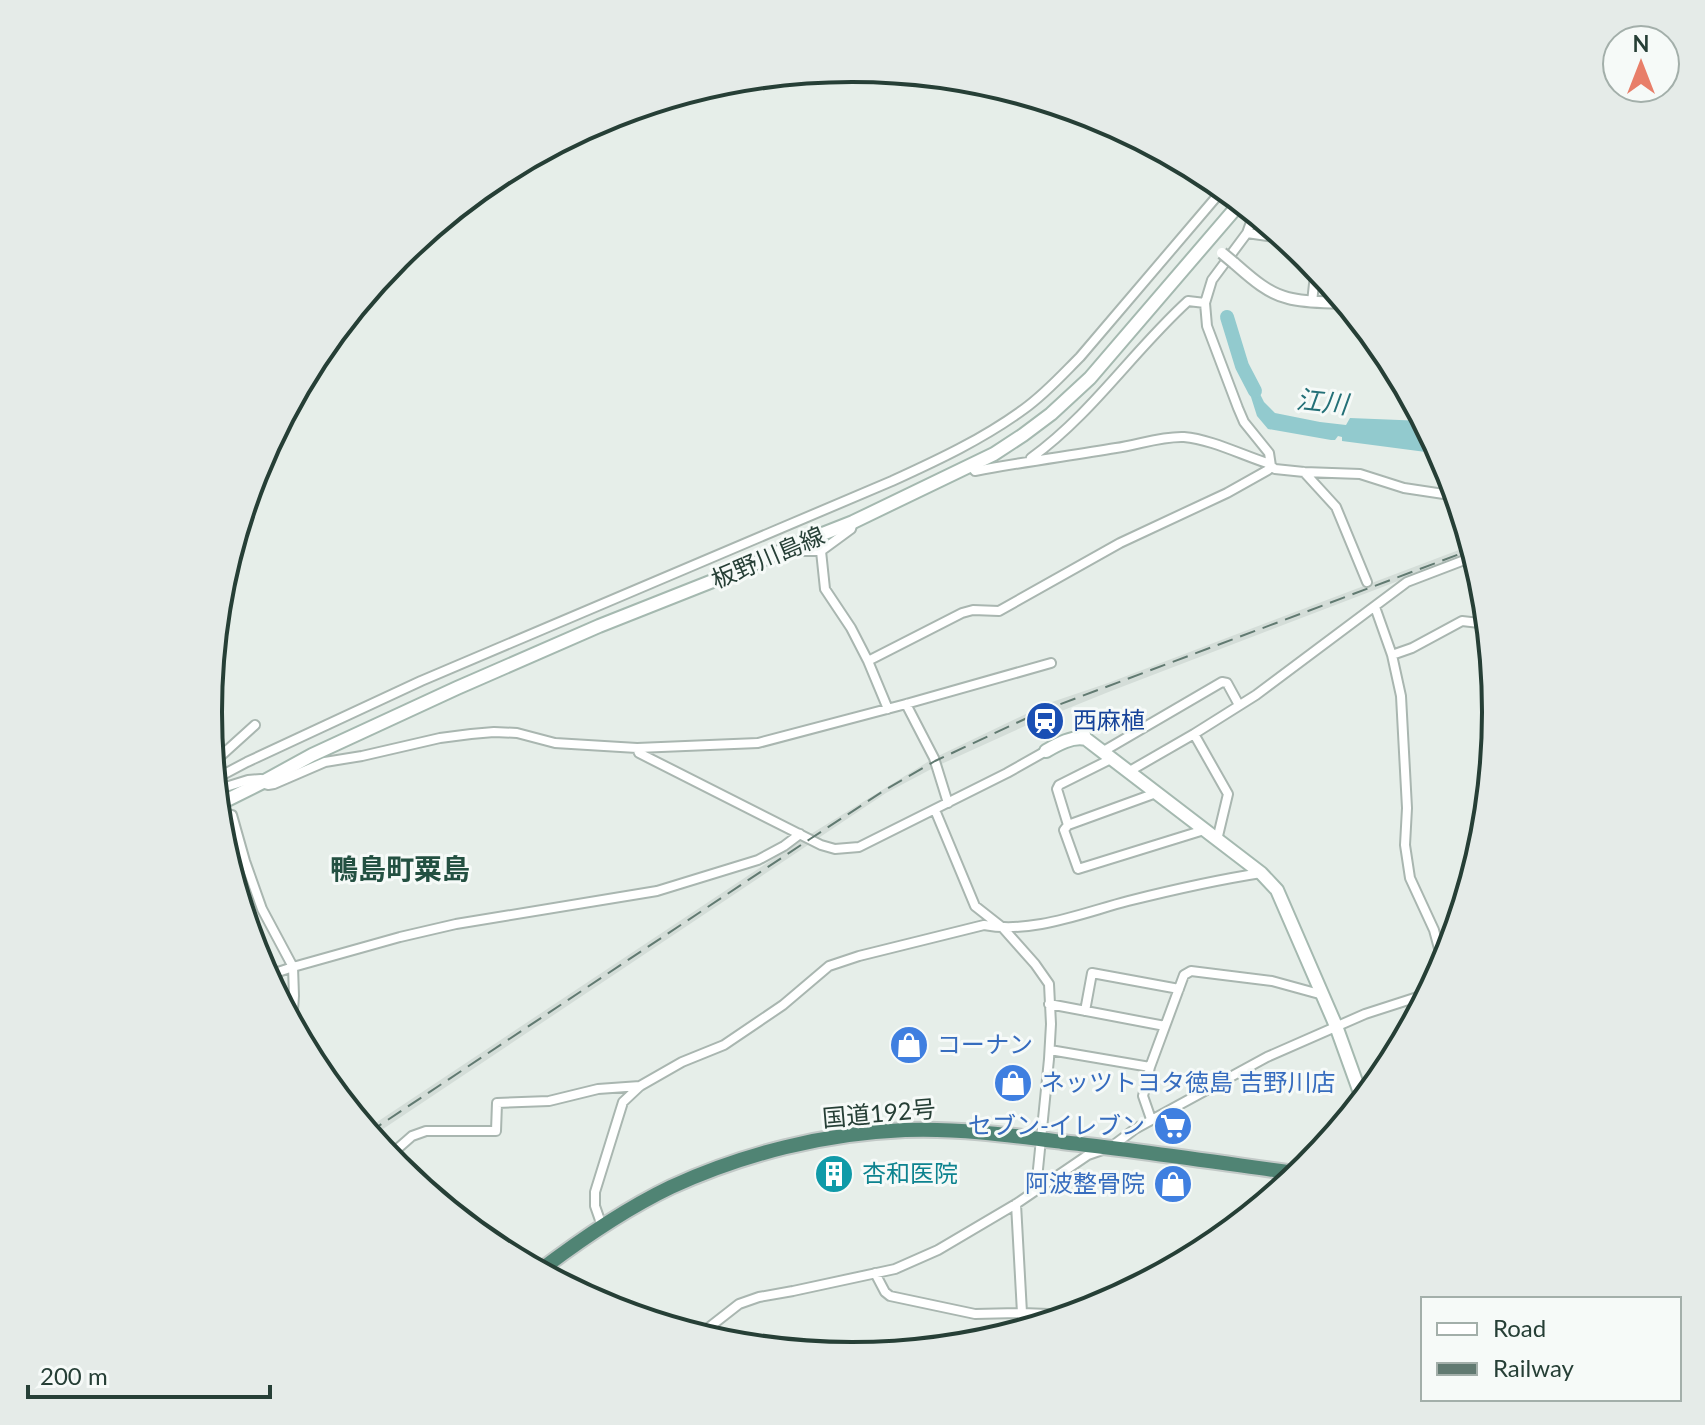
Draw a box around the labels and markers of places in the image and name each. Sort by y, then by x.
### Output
station icon: 西麻植 [1024,700,1066,742]
place label: 西麻植 [1073,705,1145,734]
shop icon: コーナン [888,1024,930,1066]
place label: コーナン [937,1029,1033,1058]
shop icon: ネッツトヨタ徳島 吉野川店 [992,1062,1034,1104]
place label: ネッツトヨタ徳島 吉野川店 [1041,1067,1335,1096]
supermarket icon: セブン-イレブン [1152,1105,1194,1147]
place label: セブン-イレブン [968,1110,1145,1139]
building icon: 杏和医院 [813,1153,855,1195]
place label: 杏和医院 [862,1158,958,1187]
shop icon: 阿波整骨院 [1152,1163,1194,1205]
place label: 阿波整骨院 [1025,1168,1145,1197]

